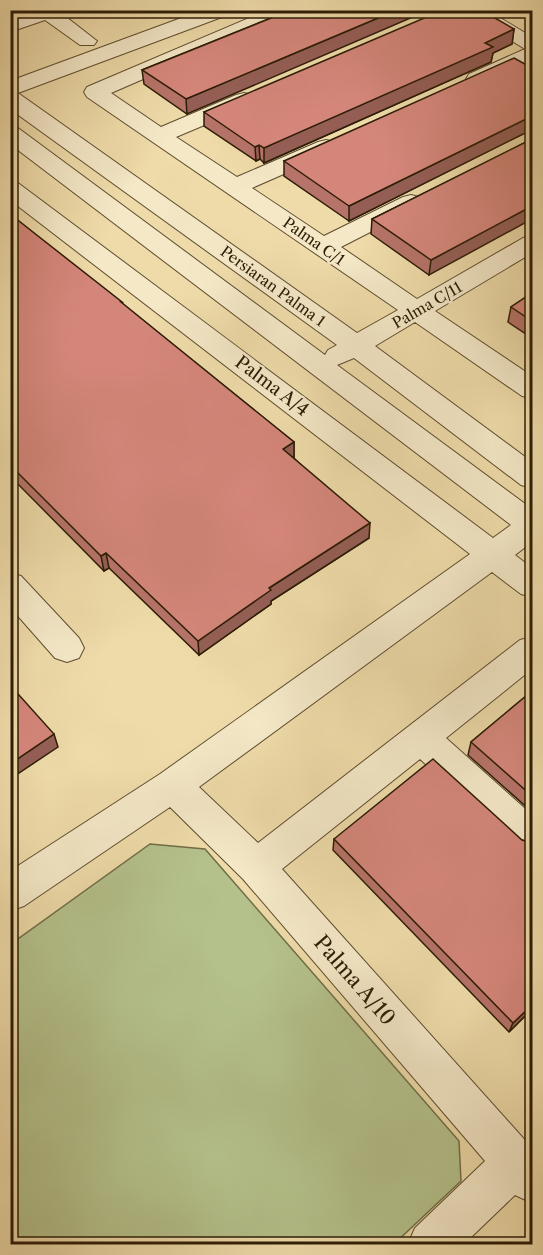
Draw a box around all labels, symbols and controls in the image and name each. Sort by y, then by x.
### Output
street label: Palma C/1 [279,213,349,270]
street label: Persiaran Palma 1 [217,242,330,331]
street label: Palma C/11 [389,277,466,333]
street label: Palma A/4 [231,351,313,421]
street label: Palma A/10 [309,930,401,1030]

